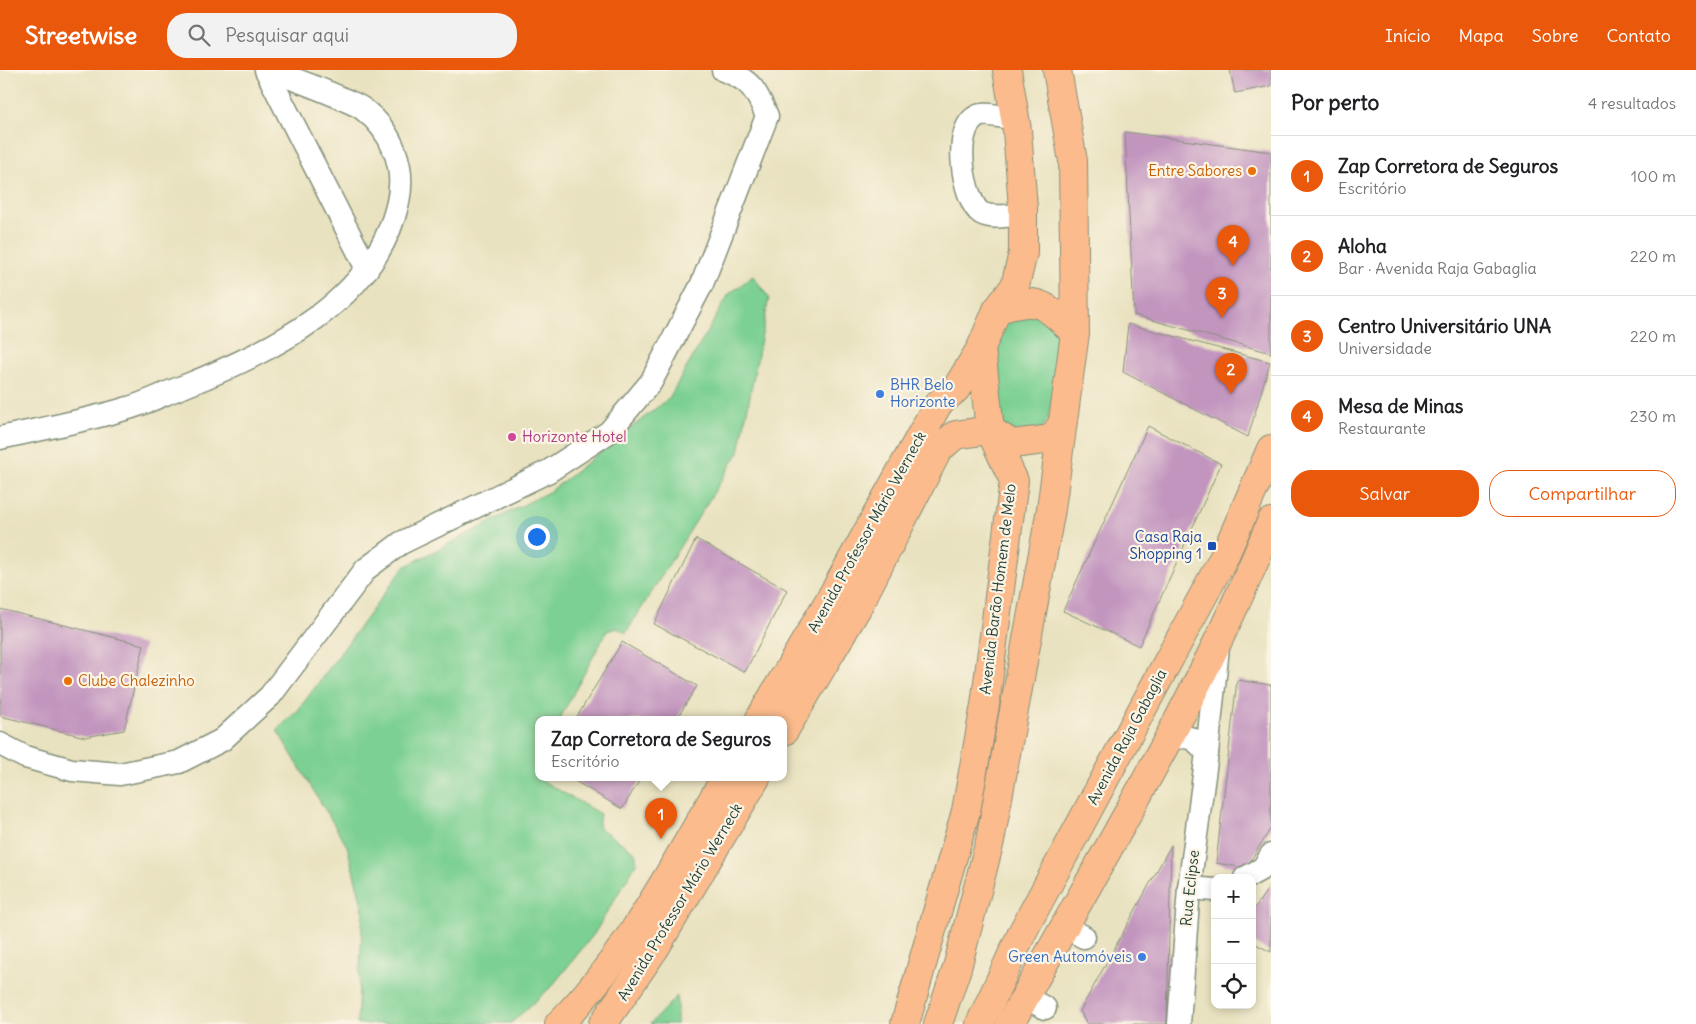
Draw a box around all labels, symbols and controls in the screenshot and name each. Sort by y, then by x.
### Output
search box [167,13,517,58]
text: Streetwise [25,20,137,50]
icon: search [185,21,213,49]
text: Pesquisar aqui [225,23,349,47]
text: Início [1385,24,1431,47]
text: Mapa [1459,24,1504,47]
text: Sobre [1532,24,1578,47]
text: Contato [1606,24,1671,47]
text: Por perto [1291,89,1379,116]
text: 4 resultados [1588,93,1676,113]
text: Zap Corretora de Seguros [1338,154,1558,178]
place label: Entre Sabores [1148,161,1242,180]
marker: Entre Sabores [1246,165,1258,177]
text: 1 [1304,166,1310,186]
text: 100 m [1631,166,1676,186]
text: Escritório [1338,178,1406,198]
pin: 4 [1217,225,1249,266]
text: Aloha [1338,234,1387,258]
text: 2 [1303,246,1311,266]
text: 220 m [1630,246,1676,266]
text: Bar · Avenida Raja Gabaglia [1338,258,1537,278]
pin: 3 [1206,277,1238,318]
text: Centro Universitário UNA [1338,314,1551,338]
text: 3 [1302,326,1312,346]
text: 220 m [1630,326,1676,346]
text: Universidade [1338,338,1432,358]
pin: 2 [1215,353,1247,394]
place label: BHR Belo Horizonte [890,375,956,411]
marker: BHR Belo Horizonte [874,388,886,400]
text: Mesa de Minas [1338,394,1463,418]
text: 4 [1302,406,1312,426]
text: 230 m [1630,406,1676,426]
text: Restaurante [1338,418,1426,438]
place label: Horizonte Hotel [522,427,627,446]
street label: Avenida Professor Mário Werneck [803,428,930,636]
marker: Horizonte Hotel [506,431,518,443]
button: Salvar [1291,470,1479,517]
button: Compartilhar [1489,470,1676,517]
street label: Avenida Barão Homem de Melo [975,482,1020,695]
your location [524,524,550,550]
place label: Casa Raja Shopping 1 [1130,527,1202,563]
marker: Casa Raja Shopping 1 [1206,540,1218,552]
street label: Avenida Raja Gabaglia [1083,665,1171,808]
place label: Clube Chalezinho [78,671,195,690]
marker: Clube Chalezinho [62,675,74,687]
popup [535,716,787,781]
text: Zap Corretora de Seguros [551,727,771,751]
text: Escritório [551,751,619,771]
pin: 1 [645,798,677,839]
street label: Avenida Professor Mário Werneck [613,799,746,1004]
street label: Rua Eclipse [1176,849,1203,927]
map controls [1211,874,1256,1009]
button: + [1211,874,1256,919]
button: − [1211,919,1256,964]
place label: Green Automóveis [1008,947,1132,966]
marker: Green Automóveis [1136,951,1148,963]
button: locate [1211,964,1256,1009]

